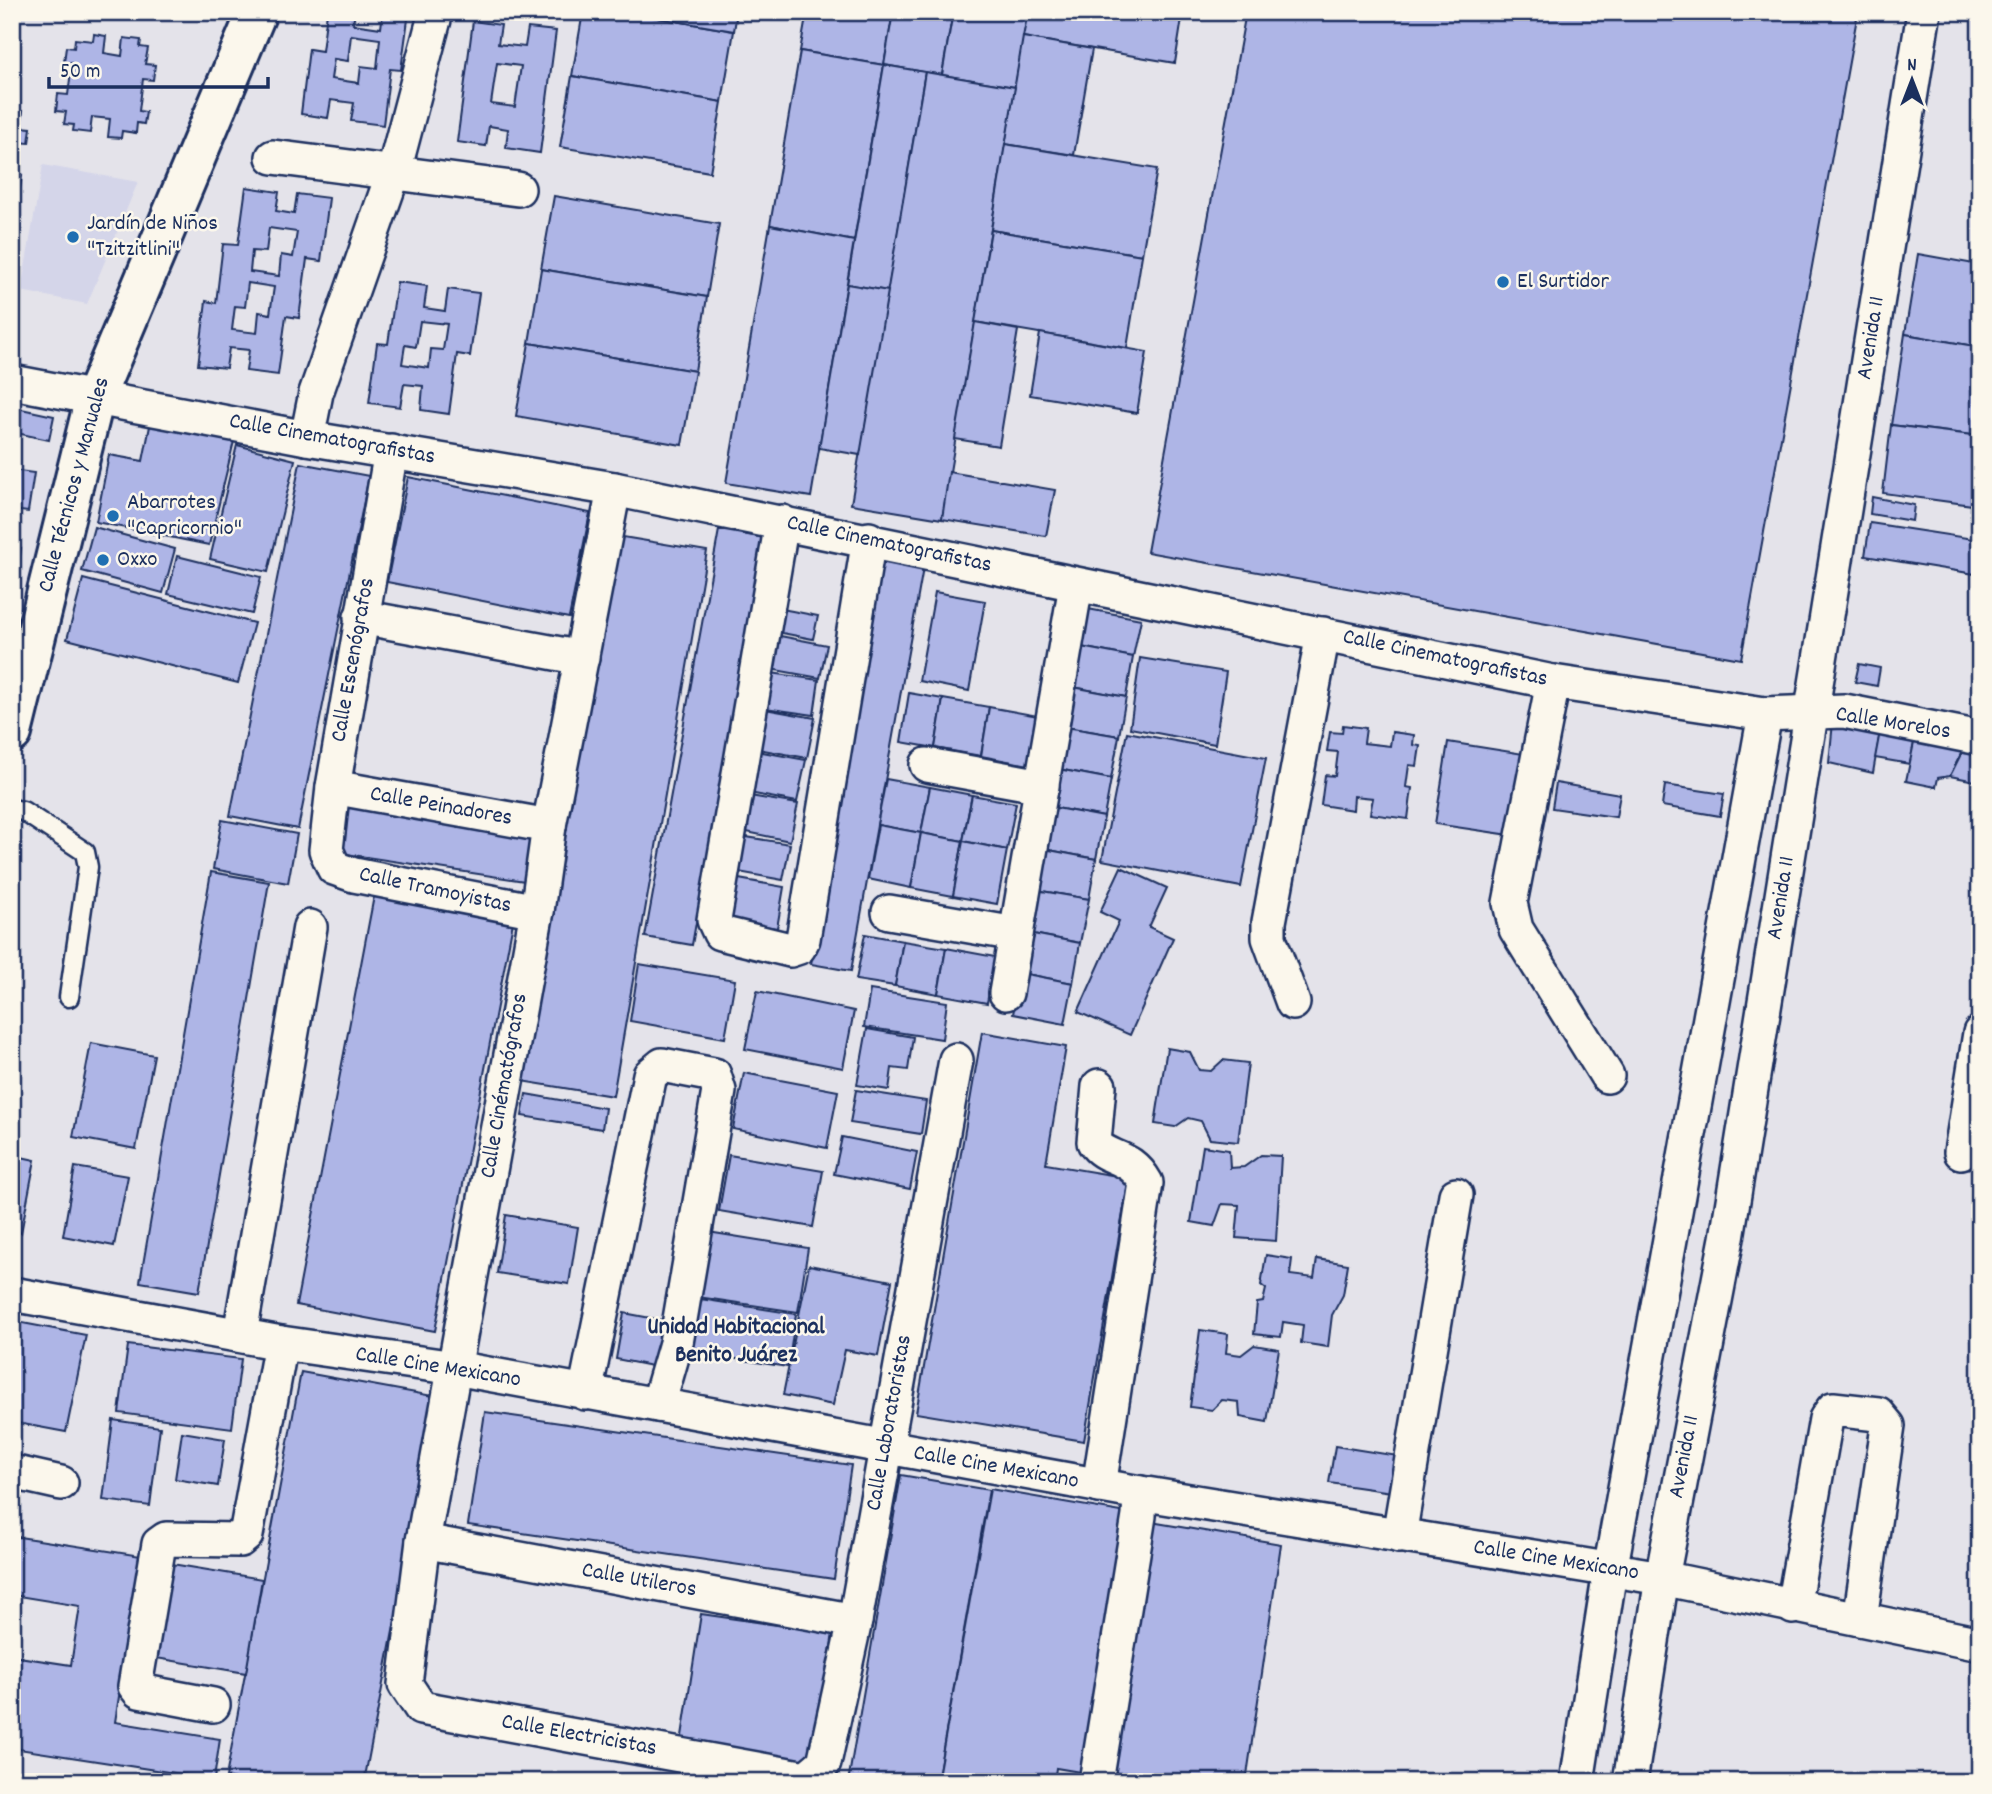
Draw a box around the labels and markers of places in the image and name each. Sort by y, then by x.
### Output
place label: Jardín de Niños "Tzitzitlini" [87,208,218,267]
marker: Jardín de Niños "Tzitzitlini" [65,229,81,245]
place label: El Surtidor [1517,266,1609,299]
marker: El Surtidor [1495,274,1511,290]
place label: Abarrotes "Capricornio" [127,487,242,546]
marker: Abarrotes "Capricornio" [105,508,121,524]
place label: Oxxo [117,544,158,577]
marker: Oxxo [95,552,111,568]

